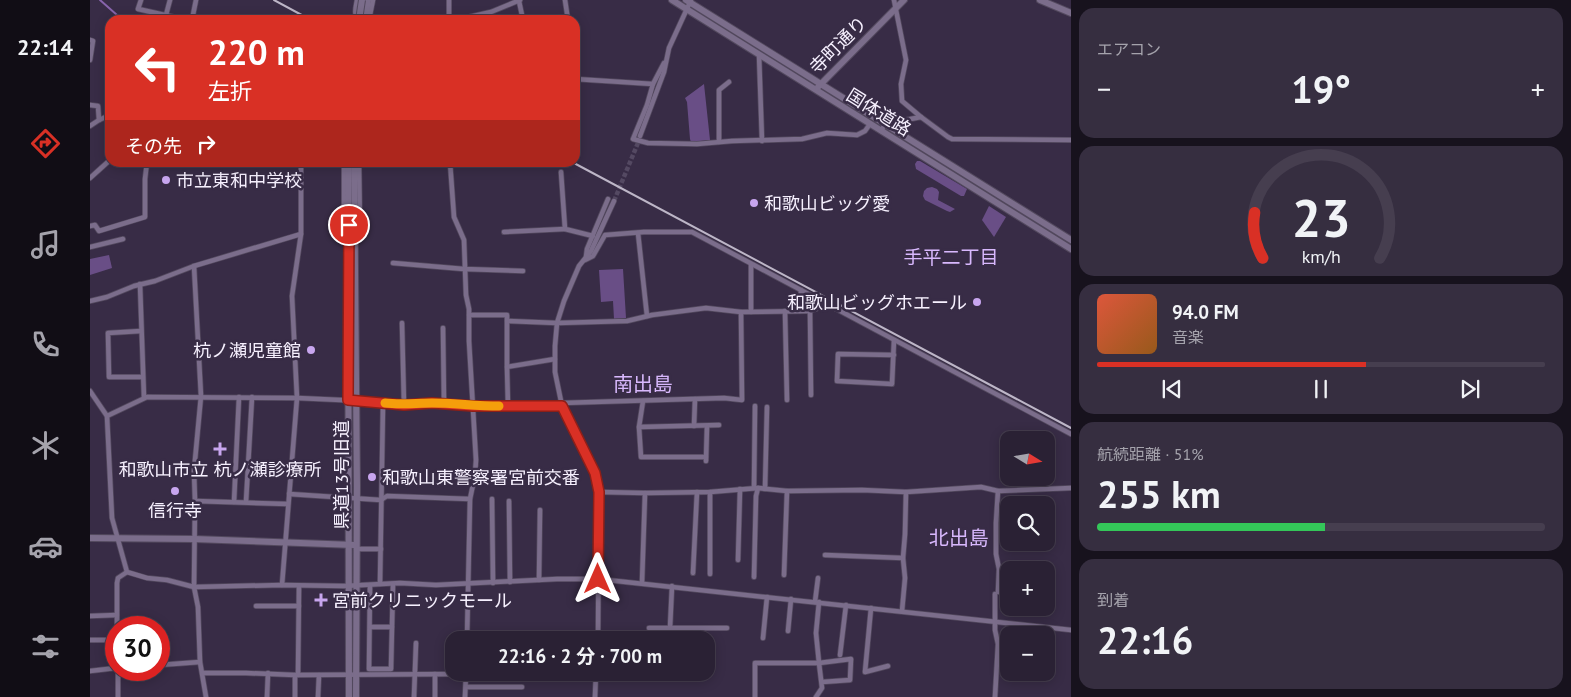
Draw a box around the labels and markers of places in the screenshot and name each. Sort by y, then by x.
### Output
place label: 市立東和中学校 [176,169,302,192]
marker: 市立東和中学校 [160,174,172,186]
place label: 和歌山ビッグ愛 [764,192,890,215]
marker: 和歌山ビッグ愛 [748,197,760,209]
pin [328,204,370,246]
place label: 和歌山ビッグホエール [787,291,967,314]
marker: 和歌山ビッグホエール [971,296,983,308]
place label: 杭ノ瀬児童館 [193,339,301,362]
marker: 杭ノ瀬児童館 [305,344,317,356]
marker: 和歌山市立 杭ノ瀬診療所 [213,442,227,456]
place label: 和歌山市立 杭ノ瀬診療所 [119,458,321,481]
place label: 和歌山東警察署宮前交番 [382,466,580,489]
marker: 和歌山東警察署宮前交番 [366,471,378,483]
marker: 信行寺 [169,485,181,497]
place label: 信行寺 [148,499,202,522]
place label: 宮前クリニックモール [332,589,512,612]
marker: 宮前クリニックモール [314,593,328,607]

